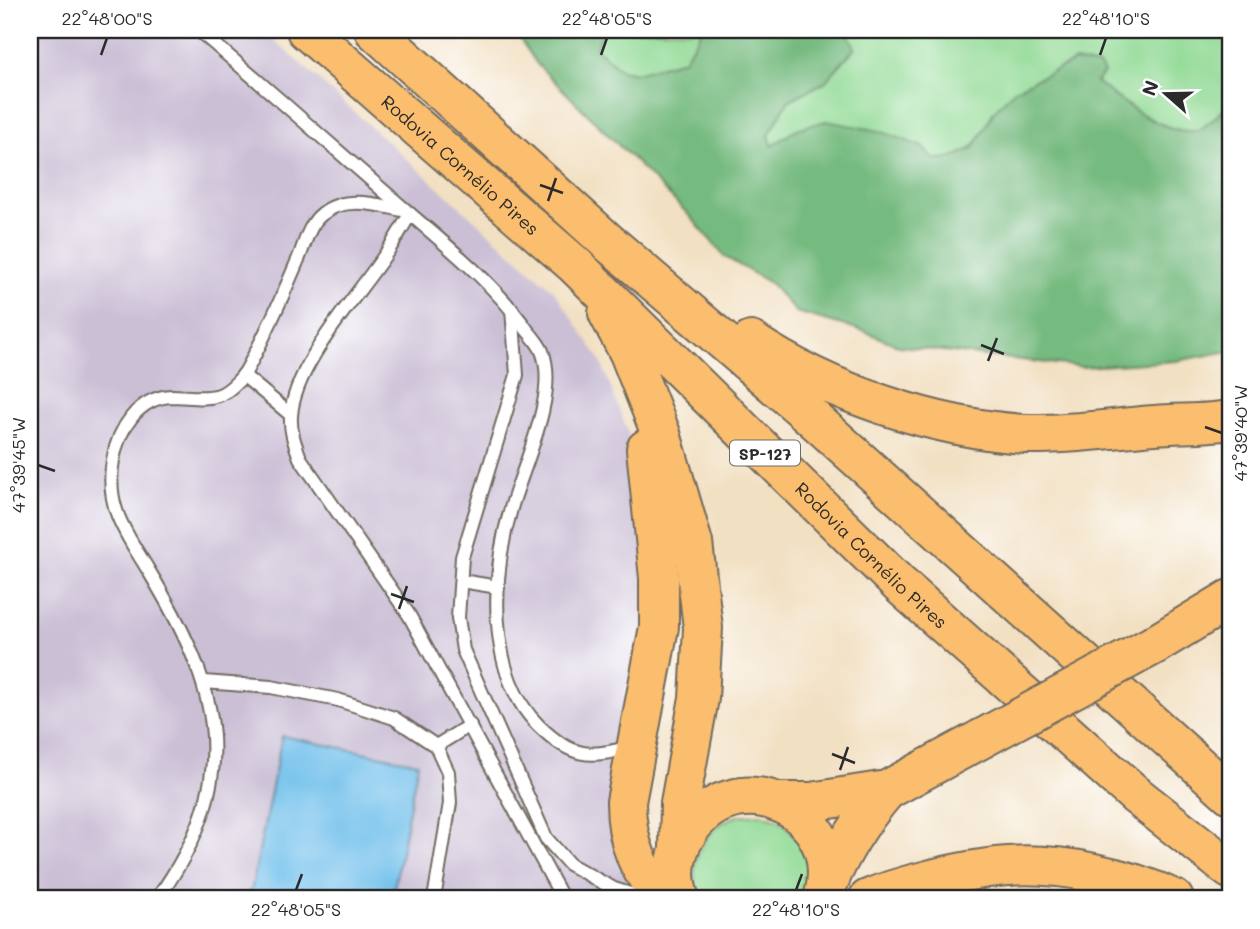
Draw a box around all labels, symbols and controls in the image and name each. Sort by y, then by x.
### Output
text: 22°48'00"S [61,6,153,30]
text: 22°48'05"S [562,6,652,30]
text: 22°48'10"S [1062,6,1150,30]
north arrow [1130,60,1200,130]
text: N [1135,77,1164,99]
street label: Rodovia Cornélio Pires [376,89,544,240]
text: 47°39'40"W [1228,385,1252,481]
text: 47°39'45"W [6,417,30,513]
road number: SP-127 [730,440,800,466]
street label: Rodovia Cornélio Pires [790,477,953,634]
text: 22°48'05"S [251,897,341,921]
text: 22°48'10"S [752,897,840,921]

